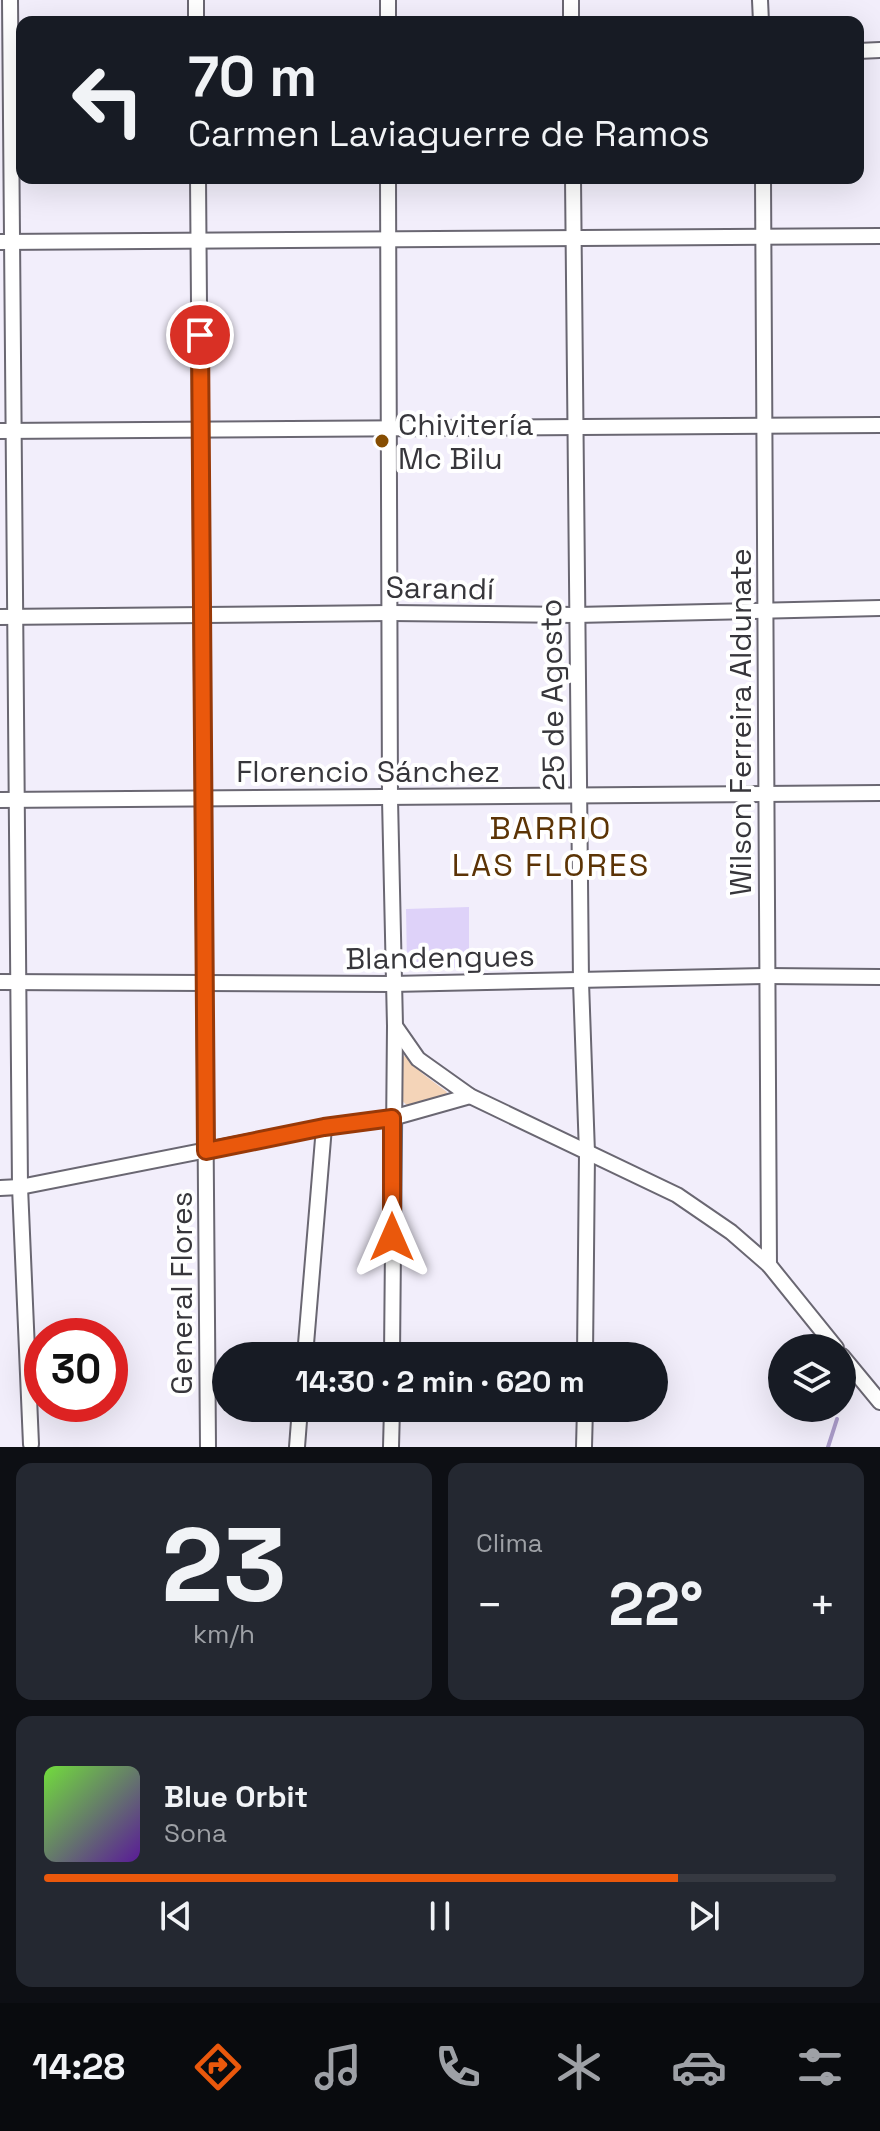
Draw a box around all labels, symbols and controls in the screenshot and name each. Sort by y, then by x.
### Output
text: 70 m [188,41,317,112]
icon: left [56,48,160,152]
text: Carmen Laviaguerre de Ramos [188,111,710,157]
pin [166,301,234,369]
icon: arrive [178,313,222,357]
place label: Chivitería Mc Bilu [398,405,533,478]
marker: Chivitería Mc Bilu [373,432,391,450]
street label: Wilson Ferreira Aldunate [721,548,760,896]
street label: Sarandí [385,568,495,608]
street label: 25 de Agosto [531,599,573,791]
street label: Florencio Sánchez [236,752,500,791]
district label: BARRIO LAS FLORES [452,808,650,885]
street label: Blandengues [345,936,535,978]
street label: General Flores [162,1191,201,1395]
position arrow [350,1195,434,1279]
speed limit sign: 30 [24,1318,128,1422]
map controls [768,1334,856,1422]
button: layers [768,1334,856,1422]
text: 14:30 · 2 min · 620 m [295,1362,585,1401]
text: 23 [161,1499,287,1631]
text: Clima [476,1526,543,1560]
text: 22° [609,1566,703,1643]
text: − [476,1577,503,1633]
text: + [809,1577,836,1633]
text: km/h [193,1617,255,1651]
text: Blue Orbit [164,1777,308,1816]
text: Sona [164,1816,227,1850]
icon: previous [154,1894,198,1938]
icon: pause [418,1894,462,1938]
icon: next [682,1894,726,1938]
icon: directions [190,2039,246,2095]
icon: music [310,2039,366,2095]
icon: phone [430,2039,486,2095]
icon: climate [551,2039,607,2095]
icon: car [671,2039,727,2095]
icon: filters [792,2039,848,2095]
text: 14:28 [32,2044,125,2090]

